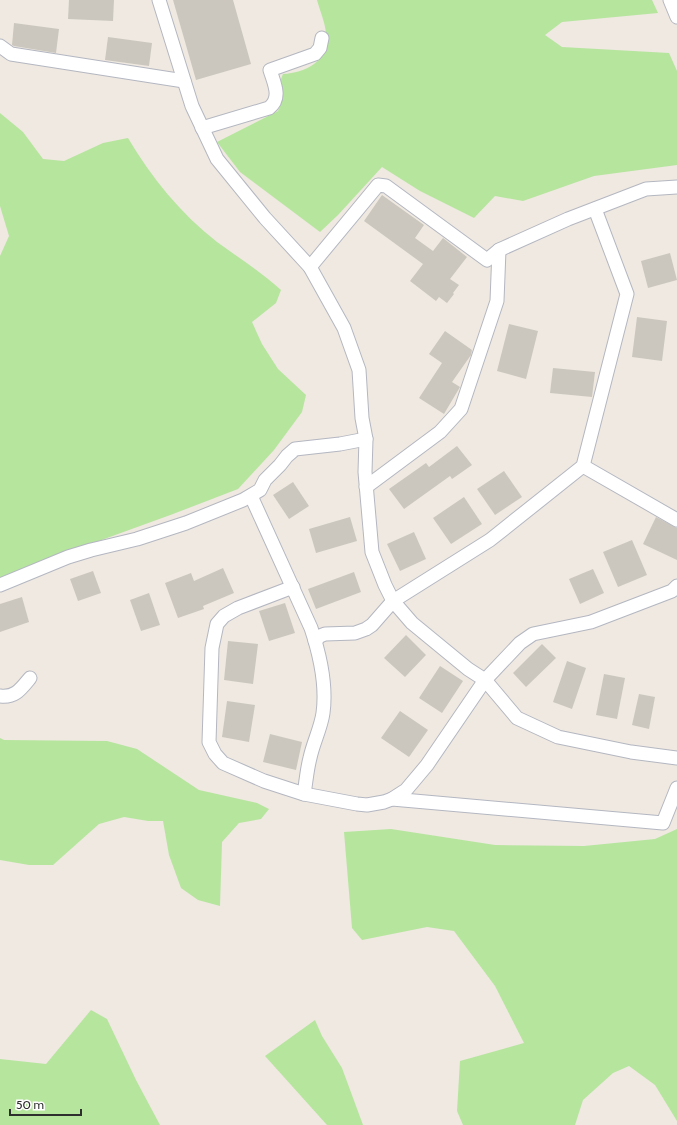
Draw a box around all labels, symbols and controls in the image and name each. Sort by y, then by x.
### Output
scale bar [10,1091,81,1117]
text: 50 m [16,1097,44,1112]

